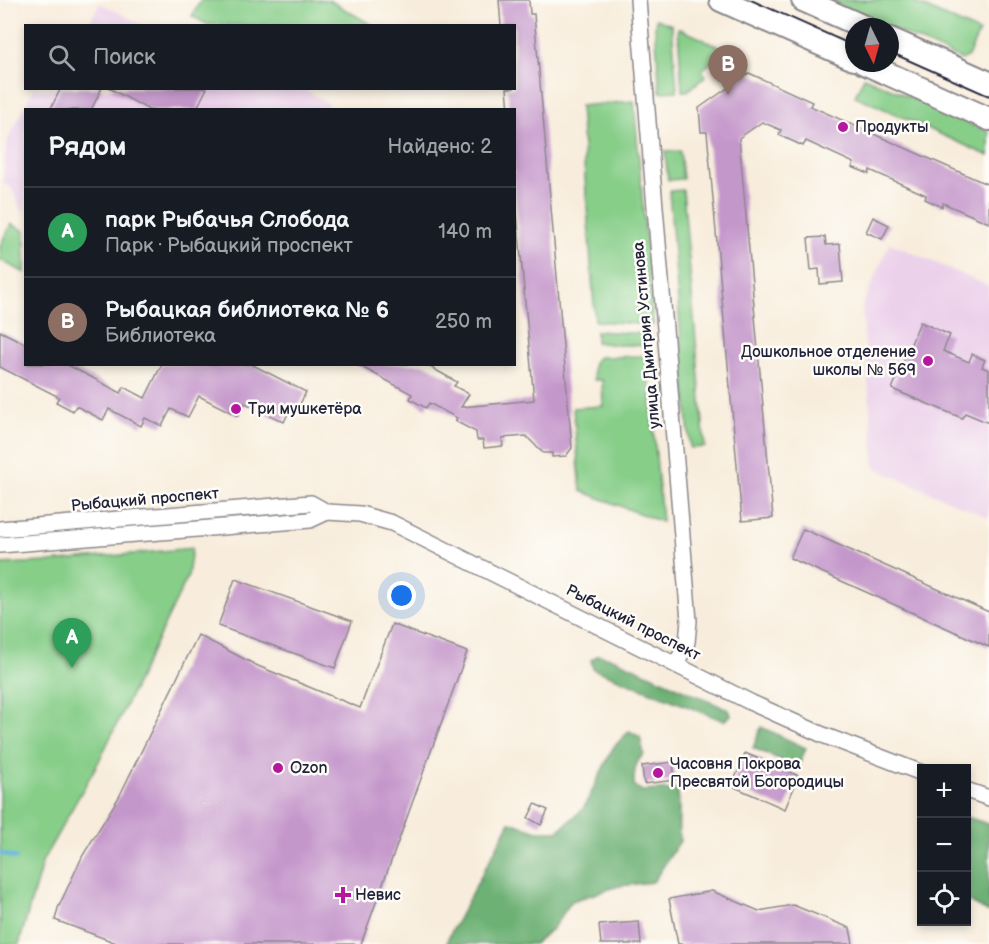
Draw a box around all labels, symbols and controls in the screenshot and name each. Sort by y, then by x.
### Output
north arrow [845,18,899,72]
search box [24,24,516,90]
icon: search [45,41,78,74]
text: Поиск [93,44,156,71]
pin: B [708,46,748,95]
place label: Продукты [855,118,928,137]
marker: Продукты [836,120,850,134]
text: Рядом [48,132,126,163]
text: Найдено: 2 [388,135,492,159]
text: парк Рыбачья Слобода [105,207,349,234]
text: A [61,220,74,244]
text: 140 m [438,220,492,244]
text: Парк · Рыбацкий проспект [105,234,353,258]
street label: улица Дмитрия Устинова [629,240,665,429]
text: Рыбацкая библиотека № 6 [105,297,389,324]
text: B [60,310,75,334]
text: 250 m [435,310,492,334]
text: Библиотека [105,324,216,348]
place label: Дошкольное отделение школы № 569 [741,343,916,380]
marker: Дошкольное отделение школы № 569 [921,354,935,368]
place label: Три мушкетёра [248,400,362,419]
marker: Три мушкетёра [229,402,243,416]
street label: Рыбацкий проспект [70,484,220,516]
your location [387,581,416,610]
street label: Рыбацкий проспект [562,581,704,665]
pin: A [52,618,92,668]
place label: Часовня Покрова Пресвятой Богородицы [670,755,844,792]
place label: Ozon [290,759,328,778]
marker: Ozon [271,761,285,775]
map controls [917,764,971,926]
button: + [917,764,971,818]
marker: Часовня Покрова Пресвятой Богородицы [651,766,665,780]
button: − [917,818,971,872]
button: locate [917,872,971,926]
place label: Невис [355,886,401,905]
marker: Невис [336,888,350,902]

